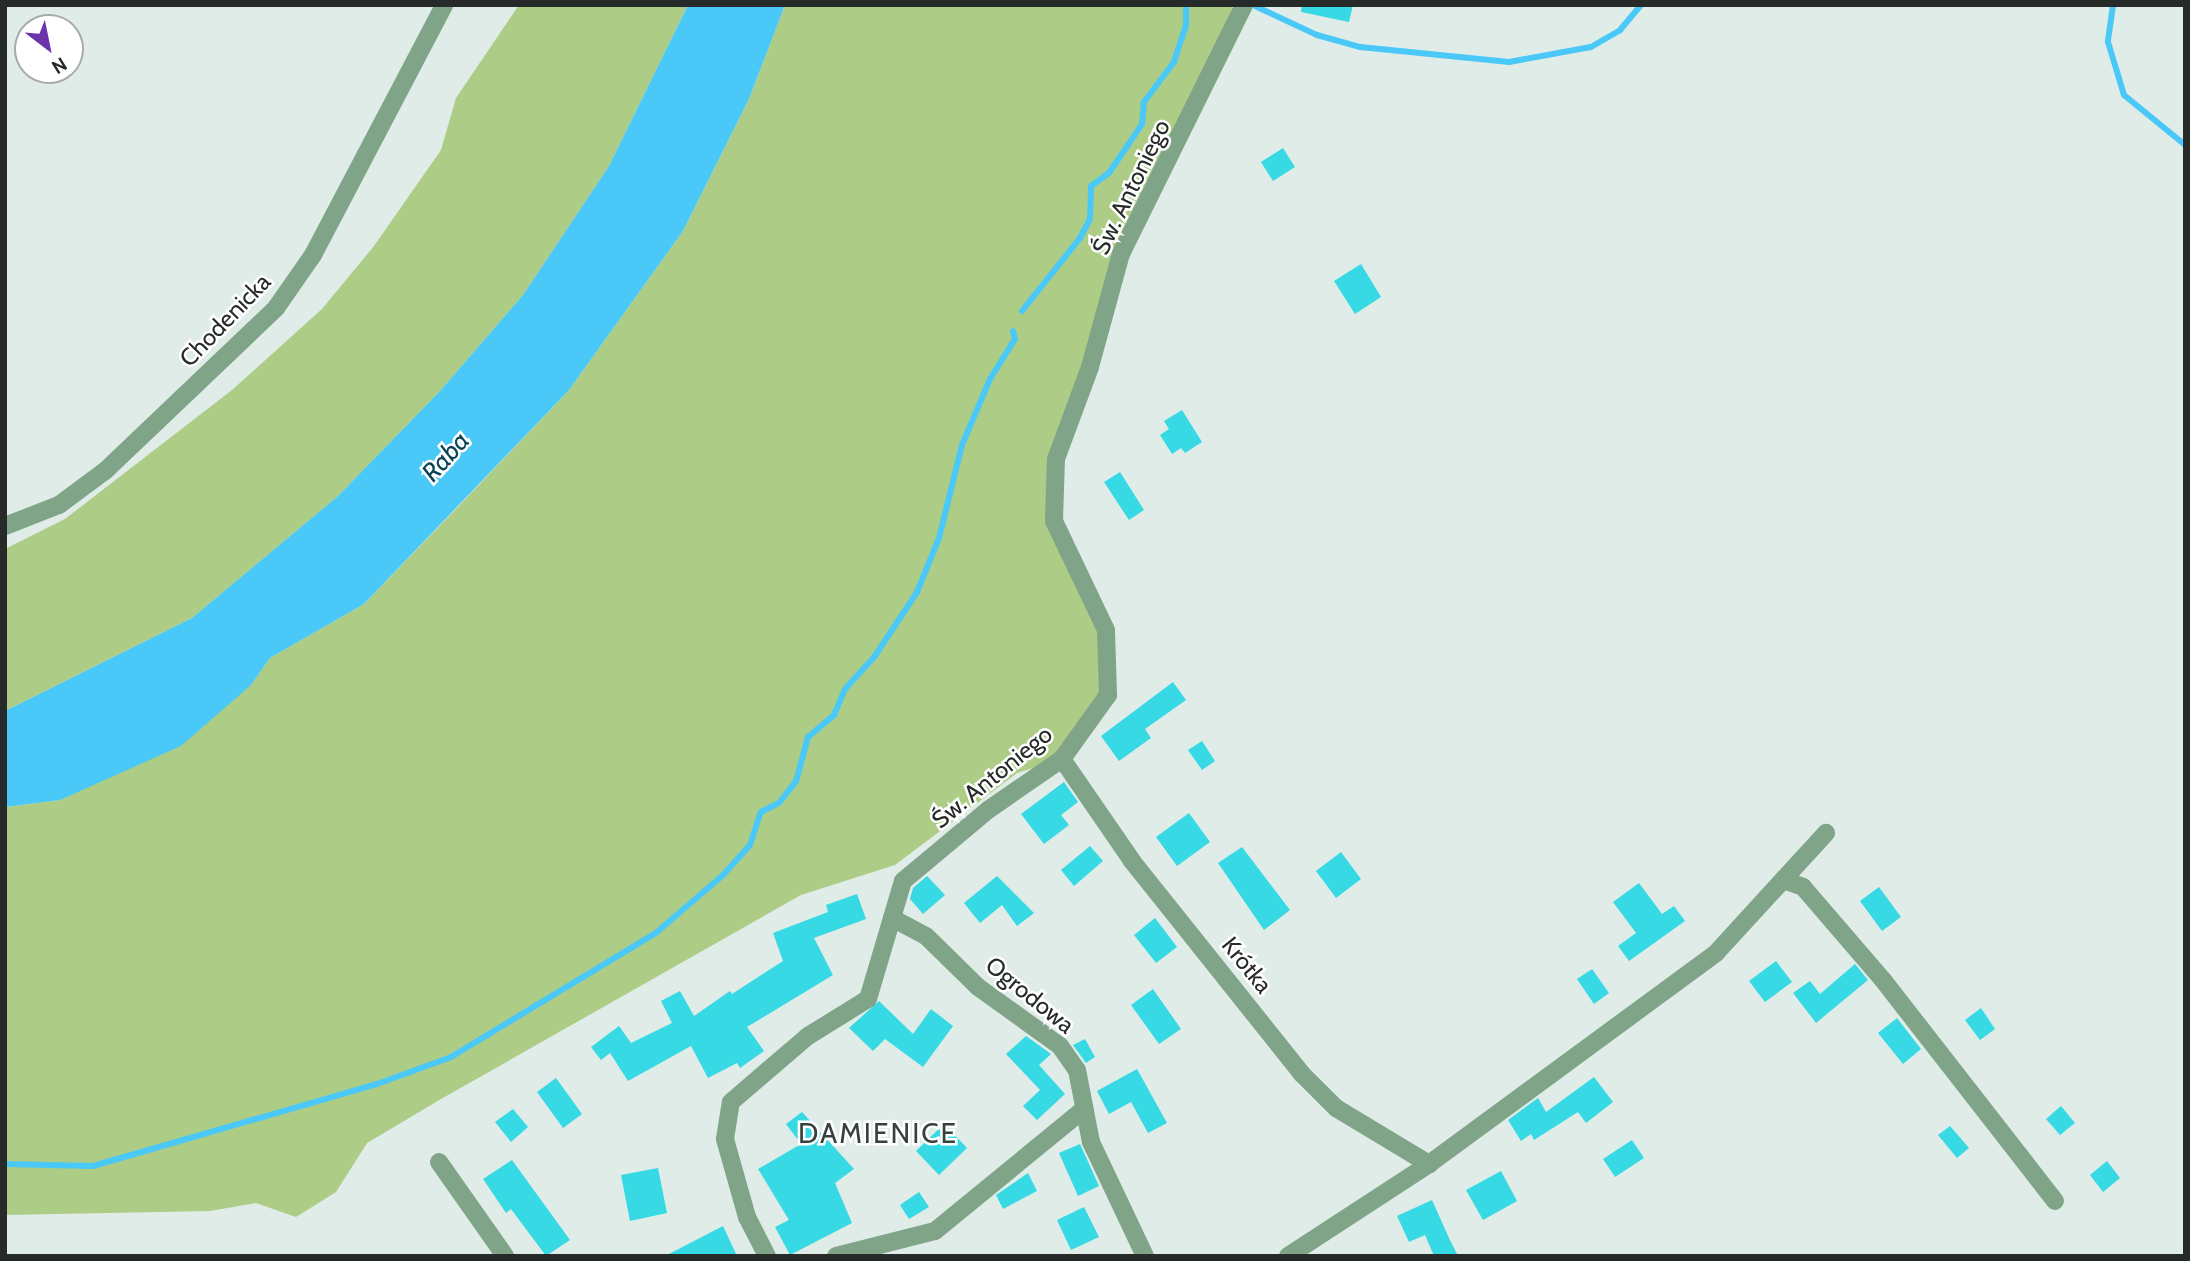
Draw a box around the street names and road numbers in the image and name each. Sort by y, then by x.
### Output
street label: Św. Antoniego [1086,115,1176,259]
street label: Chodenicka [174,268,276,372]
street label: Św. Antoniego [926,720,1058,834]
street label: Krótka [1216,931,1278,999]
street label: Ogrodowa [980,950,1080,1040]

